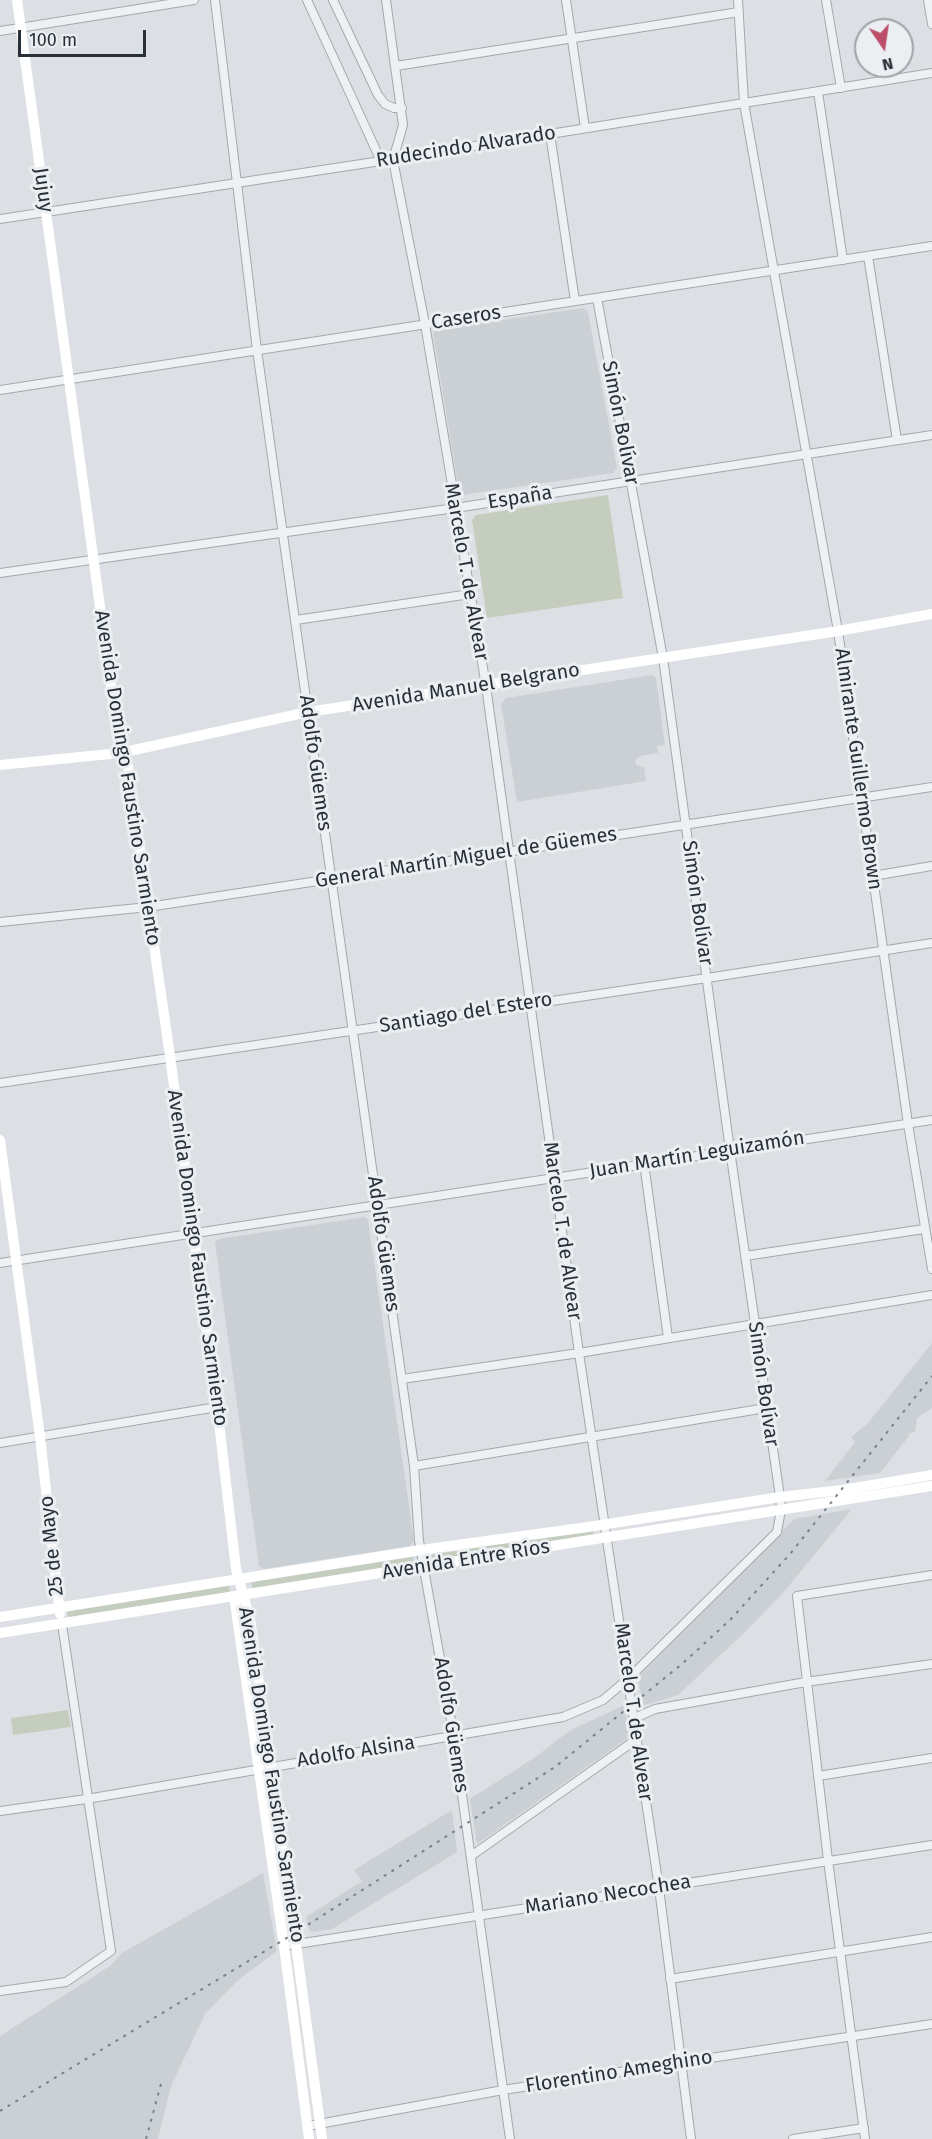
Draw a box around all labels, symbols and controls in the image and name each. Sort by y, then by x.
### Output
scale bar [21,18,148,56]
north arrow [854,18,914,78]
text: 100 m [29,29,77,51]
text: N [880,54,895,75]
street label: Rudecindo Alvarado [374,121,558,173]
street label: Jujuy [28,166,58,214]
street label: Caseros [430,301,502,335]
street label: Simón Bolívar [596,359,644,487]
street label: Marcelo T. de Alvear [439,481,493,663]
street label: España [486,481,554,515]
street label: Avenida Domingo Faustino Sarmiento [89,609,165,947]
street label: Almirante Guillermo Brown [829,646,887,892]
street label: Avenida Manuel Belgrano [350,658,582,718]
street label: Adolfo Güemes [294,694,336,832]
street label: General Martín Miguel de Güemes [314,822,618,894]
street label: Simón Bolívar [676,839,718,967]
street label: Santiago del Estero [378,987,554,1039]
street label: Avenida Domingo Faustino Sarmiento [162,1088,232,1428]
street label: Juan Martín Leguizamón [588,1126,806,1184]
street label: Marcelo T. de Alvear [538,1140,586,1322]
street label: Adolfo Güemes [362,1175,404,1313]
street label: Simón Bolívar [742,1320,784,1448]
street label: 25 de Mayo [35,1495,69,1597]
street label: Avenida Entre Ríos [381,1535,551,1585]
street label: Avenida Domingo Faustino Sarmiento [233,1606,309,1944]
street label: Marcelo T. de Alvear [609,1621,657,1803]
street label: Adolfo Güemes [428,1655,474,1795]
street label: Adolfo Alsina [295,1731,417,1773]
street label: Mariano Necochea [523,1870,693,1920]
street label: Florentino Ameghino [524,2045,714,2099]

